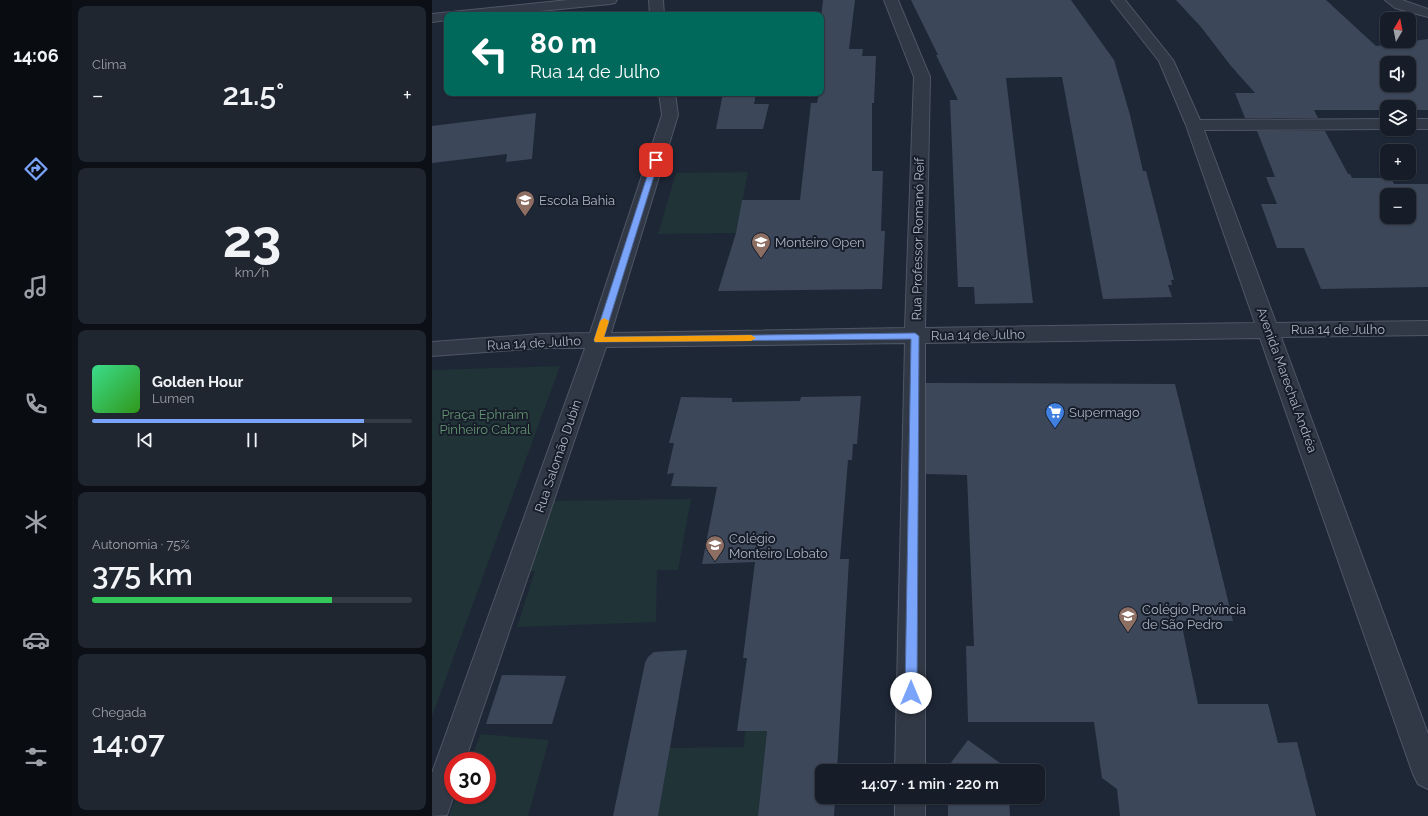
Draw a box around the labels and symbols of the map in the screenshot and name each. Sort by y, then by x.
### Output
north arrow [1380,12,1416,48]
pin [639,143,673,177]
street label: Rua Professor Romanó Reif [909,157,927,321]
school or university icon: Escola Bahia [514,189,536,217]
place label: Escola Bahia [539,193,615,208]
school or university icon: Monteiro Open [750,231,772,259]
place label: Monteiro Open [775,235,865,250]
street label: Avenida Marechal Andréa [1254,305,1320,455]
street label: Rua 14 de Julho [1291,322,1385,337]
street label: Rua 14 de Julho [931,327,1025,343]
street label: Rua 14 de Julho [487,333,582,353]
street label: Rua Salomão Dubin [532,398,584,514]
supermarket icon: Supermago [1044,401,1066,429]
place label: Supermago [1069,405,1140,420]
park label: Praça Ephraim Pinheiro Cabral [439,407,531,437]
place label: Colégio Monteiro Lobato [729,531,828,561]
school or university icon: Colégio Monteiro Lobato [704,534,726,562]
place label: Colégio Província de São Pedro [1142,602,1246,632]
school or university icon: Colégio Província de São Pedro [1117,605,1139,633]
position arrow [890,672,932,714]
speed limit sign: 30 [444,752,496,804]

